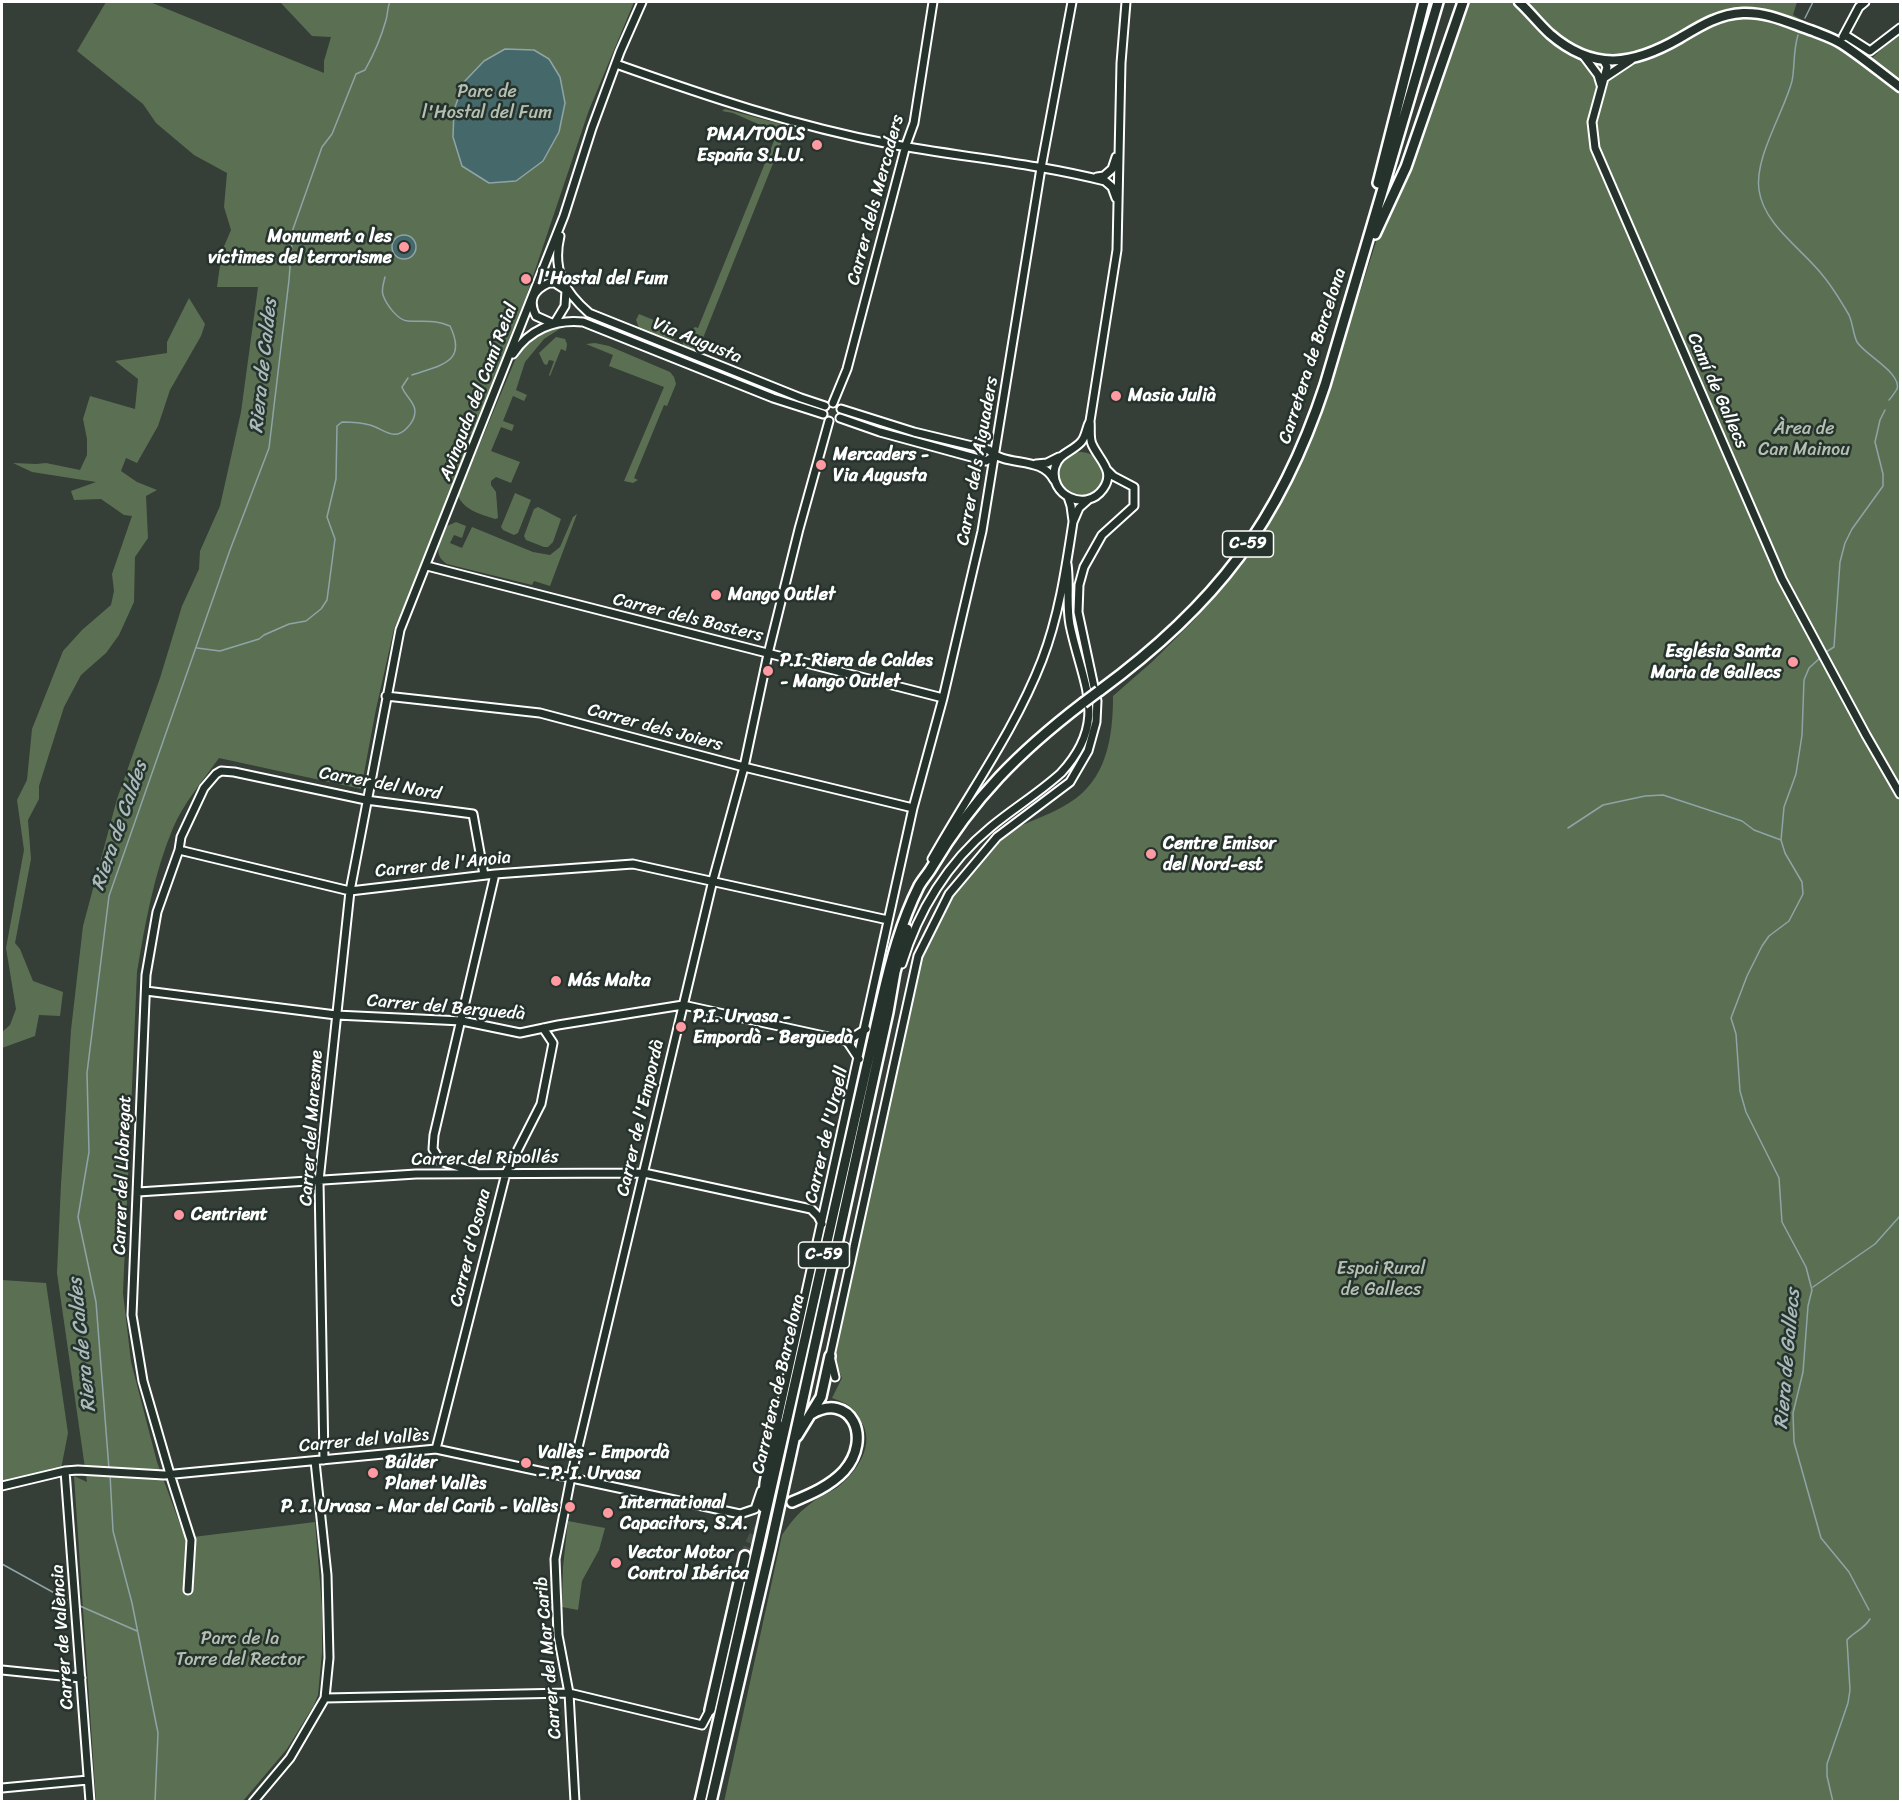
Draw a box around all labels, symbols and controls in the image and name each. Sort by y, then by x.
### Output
park label: Parc de l'Hostal del Fum [422,81,552,124]
street label: Carrer dels Mercaders [843,112,909,288]
place label: PMA/TOOLS España S.L.U. [697,124,805,166]
marker: PMA/TOOLS España S.L.U. [810,138,824,152]
place label: Monument a les víctimes del terrorisme [208,226,392,268]
marker: Monument a les víctimes del terrorisme [397,240,411,254]
street label: Carretera de Barcelona [1274,265,1352,447]
place label: l'Hostal del Fum [538,268,668,290]
marker: l'Hostal del Fum [519,272,533,286]
water label: Riera de Caldes [245,298,283,434]
street label: Avinguda del Camí Reial [435,300,523,484]
street label: Via Augusta [649,313,745,369]
street label: Camí de Gallecs [1682,330,1752,452]
street label: Carrer dels Aiguaders [952,375,1004,547]
place label: Masia Julià [1128,385,1216,407]
marker: Masia Julià [1109,389,1123,403]
park label: Àrea de Can Mainou [1758,418,1850,460]
place label: Mercaders - Via Augusta [833,444,929,486]
marker: Mercaders - Via Augusta [814,458,828,472]
road number: C-59 [1222,531,1274,557]
place label: Mango Outlet [728,584,835,606]
marker: Mango Outlet [709,588,723,602]
street label: Carrer dels Basters [611,589,765,647]
place label: Església Santa Maria de Gallecs [1651,641,1781,684]
place label: P.I. Riera de Caldes - Mango Outlet [780,650,933,692]
marker: Església Santa Maria de Gallecs [1786,655,1800,669]
marker: P.I. Riera de Caldes - Mango Outlet [761,664,775,678]
street label: Carrer dels Joiers [585,700,725,756]
water label: Riera de Caldes [87,758,153,894]
street label: Carrer del Nord [317,763,443,805]
place label: Centre Emisor del Nord-est [1163,833,1276,876]
street label: Carrer de l'Anoia [374,847,512,883]
marker: Centre Emisor del Nord-est [1144,847,1158,861]
place label: Más Malta [568,970,650,992]
marker: Más Malta [549,974,563,988]
street label: Carrer del Berguedà [366,990,526,1026]
place label: P.I. Urvasa - Empordà - Berguedà [693,1006,853,1048]
marker: P.I. Urvasa - Empordà - Berguedà [674,1020,688,1034]
street label: Carrer de l'Empordà [612,1038,670,1198]
street label: Carrer del Maresme [296,1049,328,1207]
street label: Carrer de l'Urgell [801,1065,853,1205]
street label: Carrer del Llobregat [109,1095,137,1255]
street label: Carrer del Ripollés [411,1147,559,1171]
street label: Carrer d'Osona [446,1187,496,1309]
place label: Centrient [191,1204,268,1226]
marker: Centrient [172,1208,186,1222]
road number: C-59 [798,1242,850,1268]
park label: Espai Rural de Gallecs [1337,1258,1425,1300]
water label: Riera de Caldes [64,1277,102,1413]
water label: Riera de Gallecs [1770,1288,1806,1430]
street label: Carretera de Barcelona [748,1292,810,1476]
street label: Carrer del Vallès [298,1425,430,1457]
place label: Vallès - Empordà - P. I. Urvasa [538,1442,669,1484]
place label: Búlder Planet Vallès [385,1452,486,1494]
marker: Vallès - Empordà - P. I. Urvasa [519,1456,533,1470]
marker: Búlder Planet Vallès [366,1466,380,1480]
place label: International Capacitors, S.A. [620,1492,748,1534]
place label: P. I. Urvasa - Mar del Carib - Vallès [281,1496,558,1518]
marker: P. I. Urvasa - Mar del Carib - Vallès [563,1500,577,1514]
marker: International Capacitors, S.A. [601,1506,615,1520]
place label: Vector Motor Control Ibérica [628,1542,749,1584]
marker: Vector Motor Control Ibérica [609,1556,623,1570]
street label: Carrer de València [47,1564,79,1710]
street label: Carrer del Mar Carib [531,1576,567,1740]
park label: Parc de la Torre del Rector [176,1628,304,1670]

